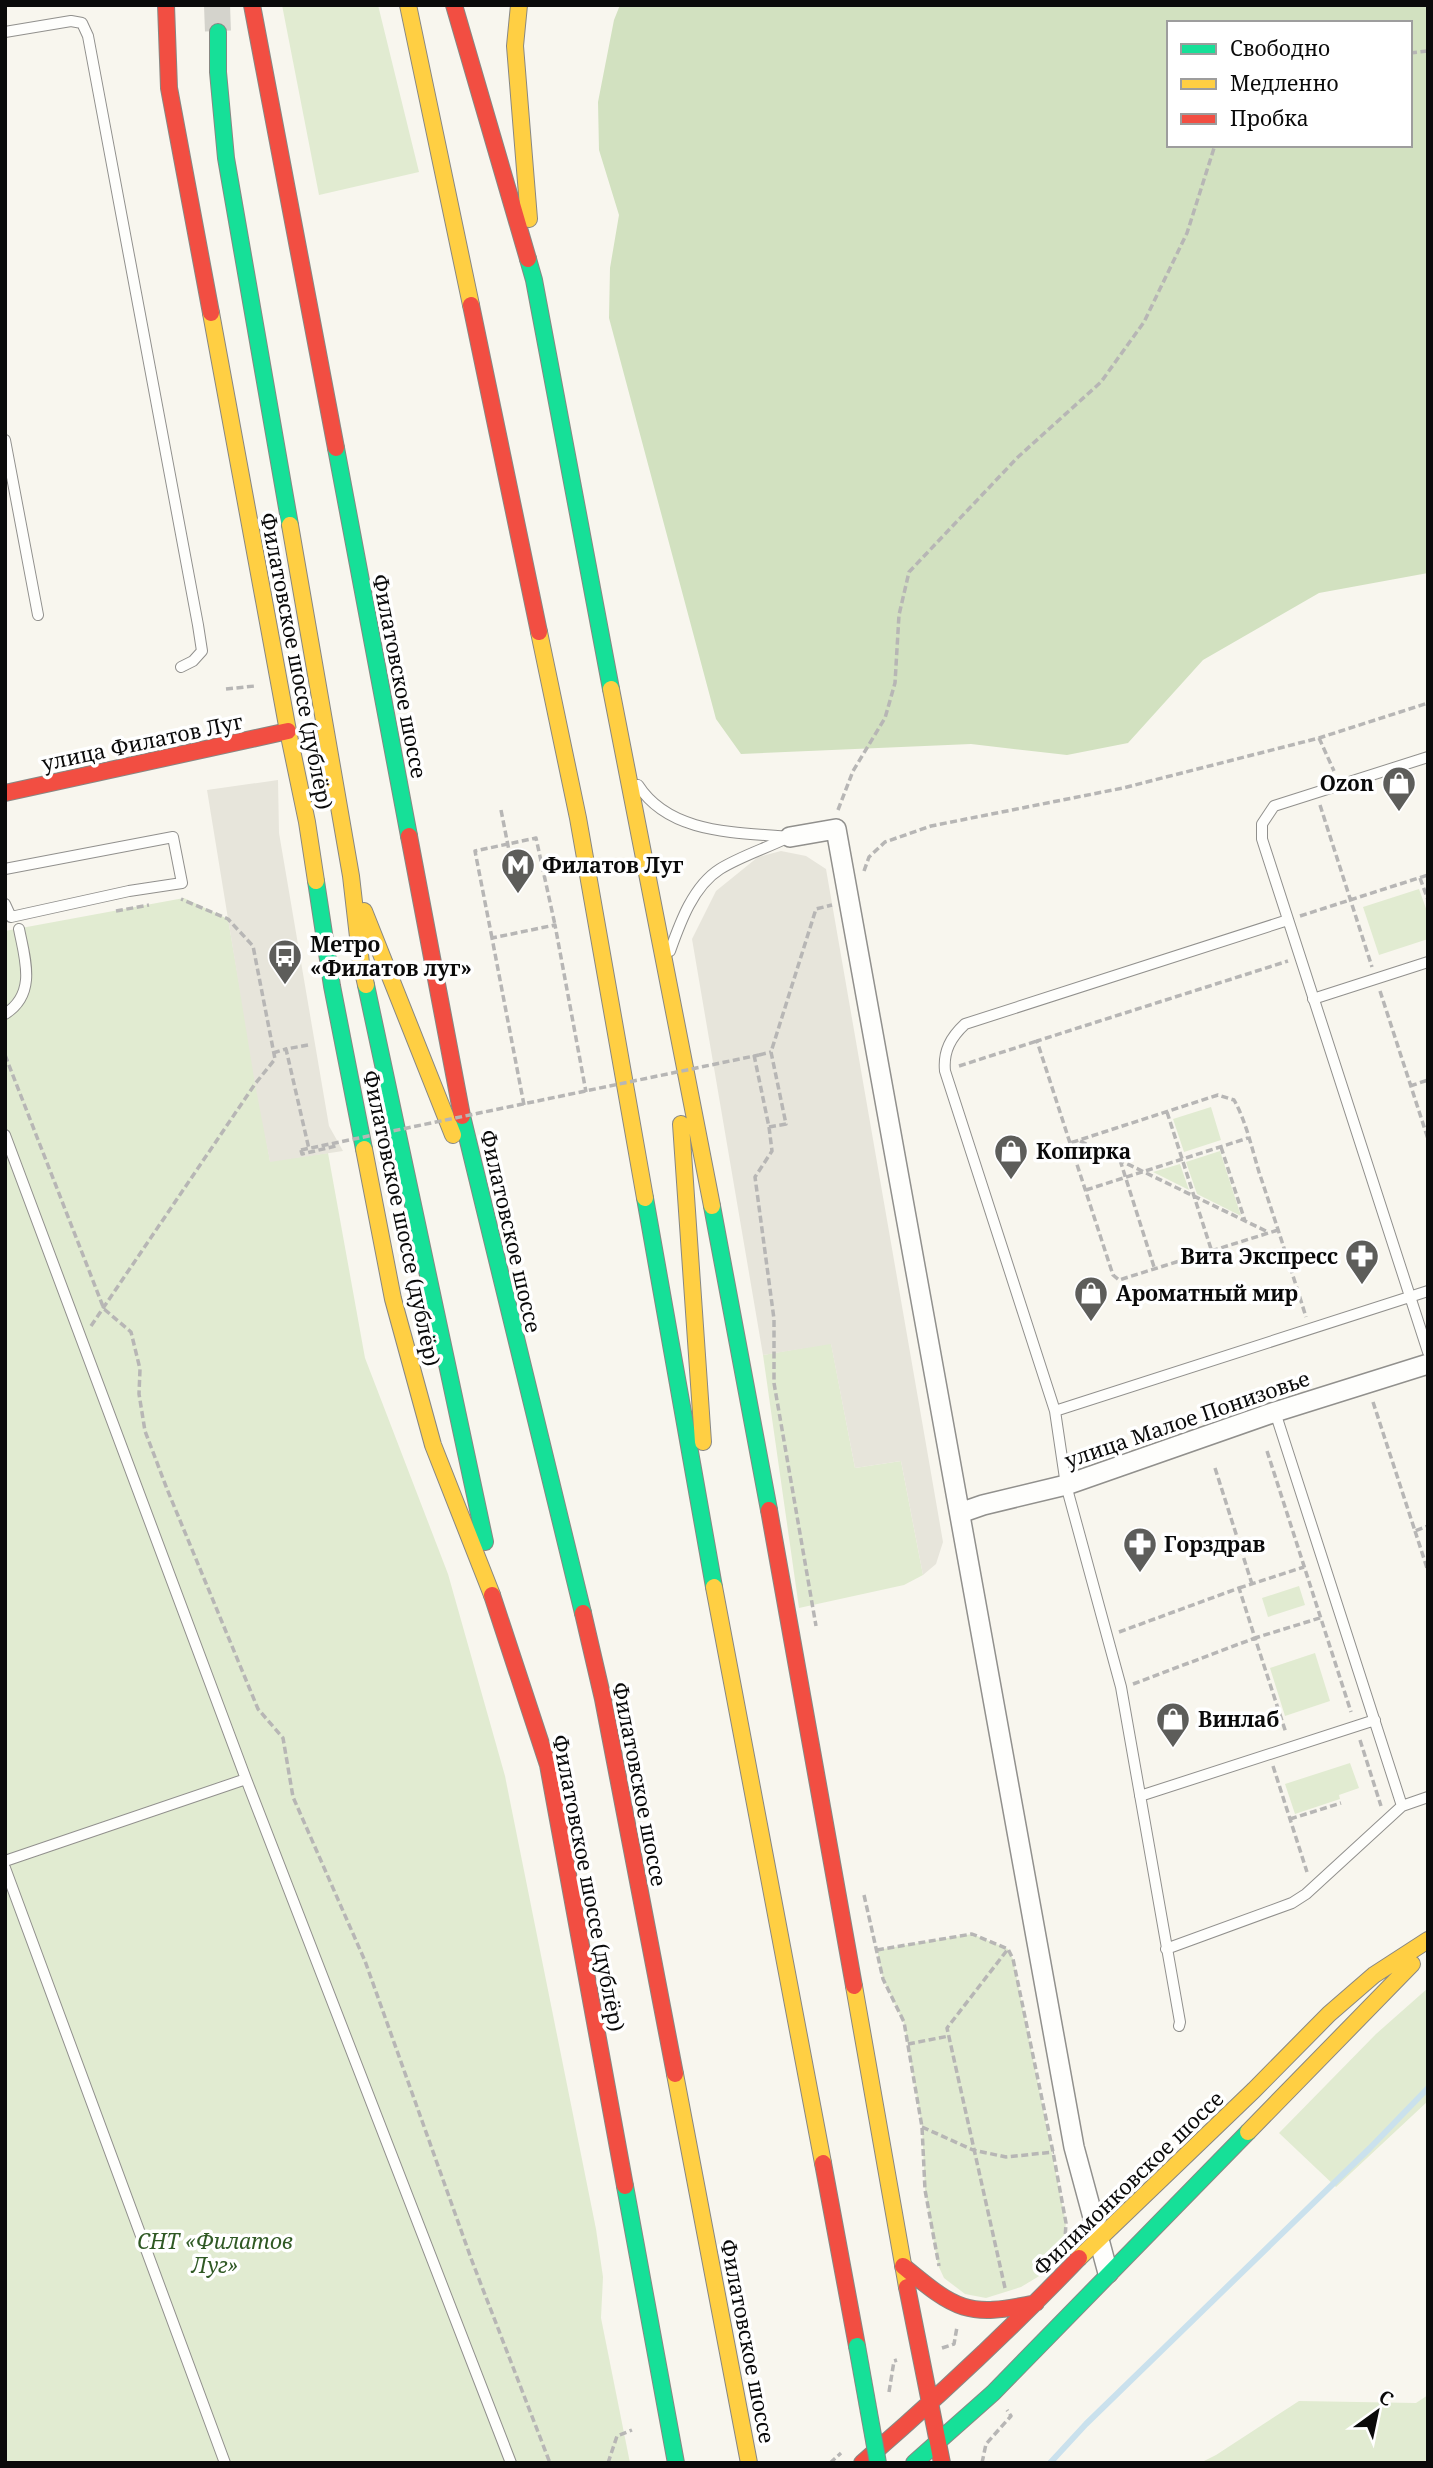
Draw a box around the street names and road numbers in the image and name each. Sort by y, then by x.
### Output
street label: Филатовское шоссе (дублёр) [254,510,340,812]
street label: Филатовское шоссе [366,572,434,780]
street label: улица Филатов Луг [39,707,245,777]
street label: Филатовское шоссе (дублёр) [357,1067,447,1369]
street label: Филатовское шоссе [474,1127,548,1335]
street label: улица Малое Понизовье [1061,1364,1313,1474]
street label: Филатовское шоссе [606,1680,674,1888]
street label: Филатовское шоссе (дублёр) [546,1732,632,2034]
street label: Филимонковское шоссе [1027,2085,1229,2281]
street label: Филатовское шоссе [714,2237,782,2445]

